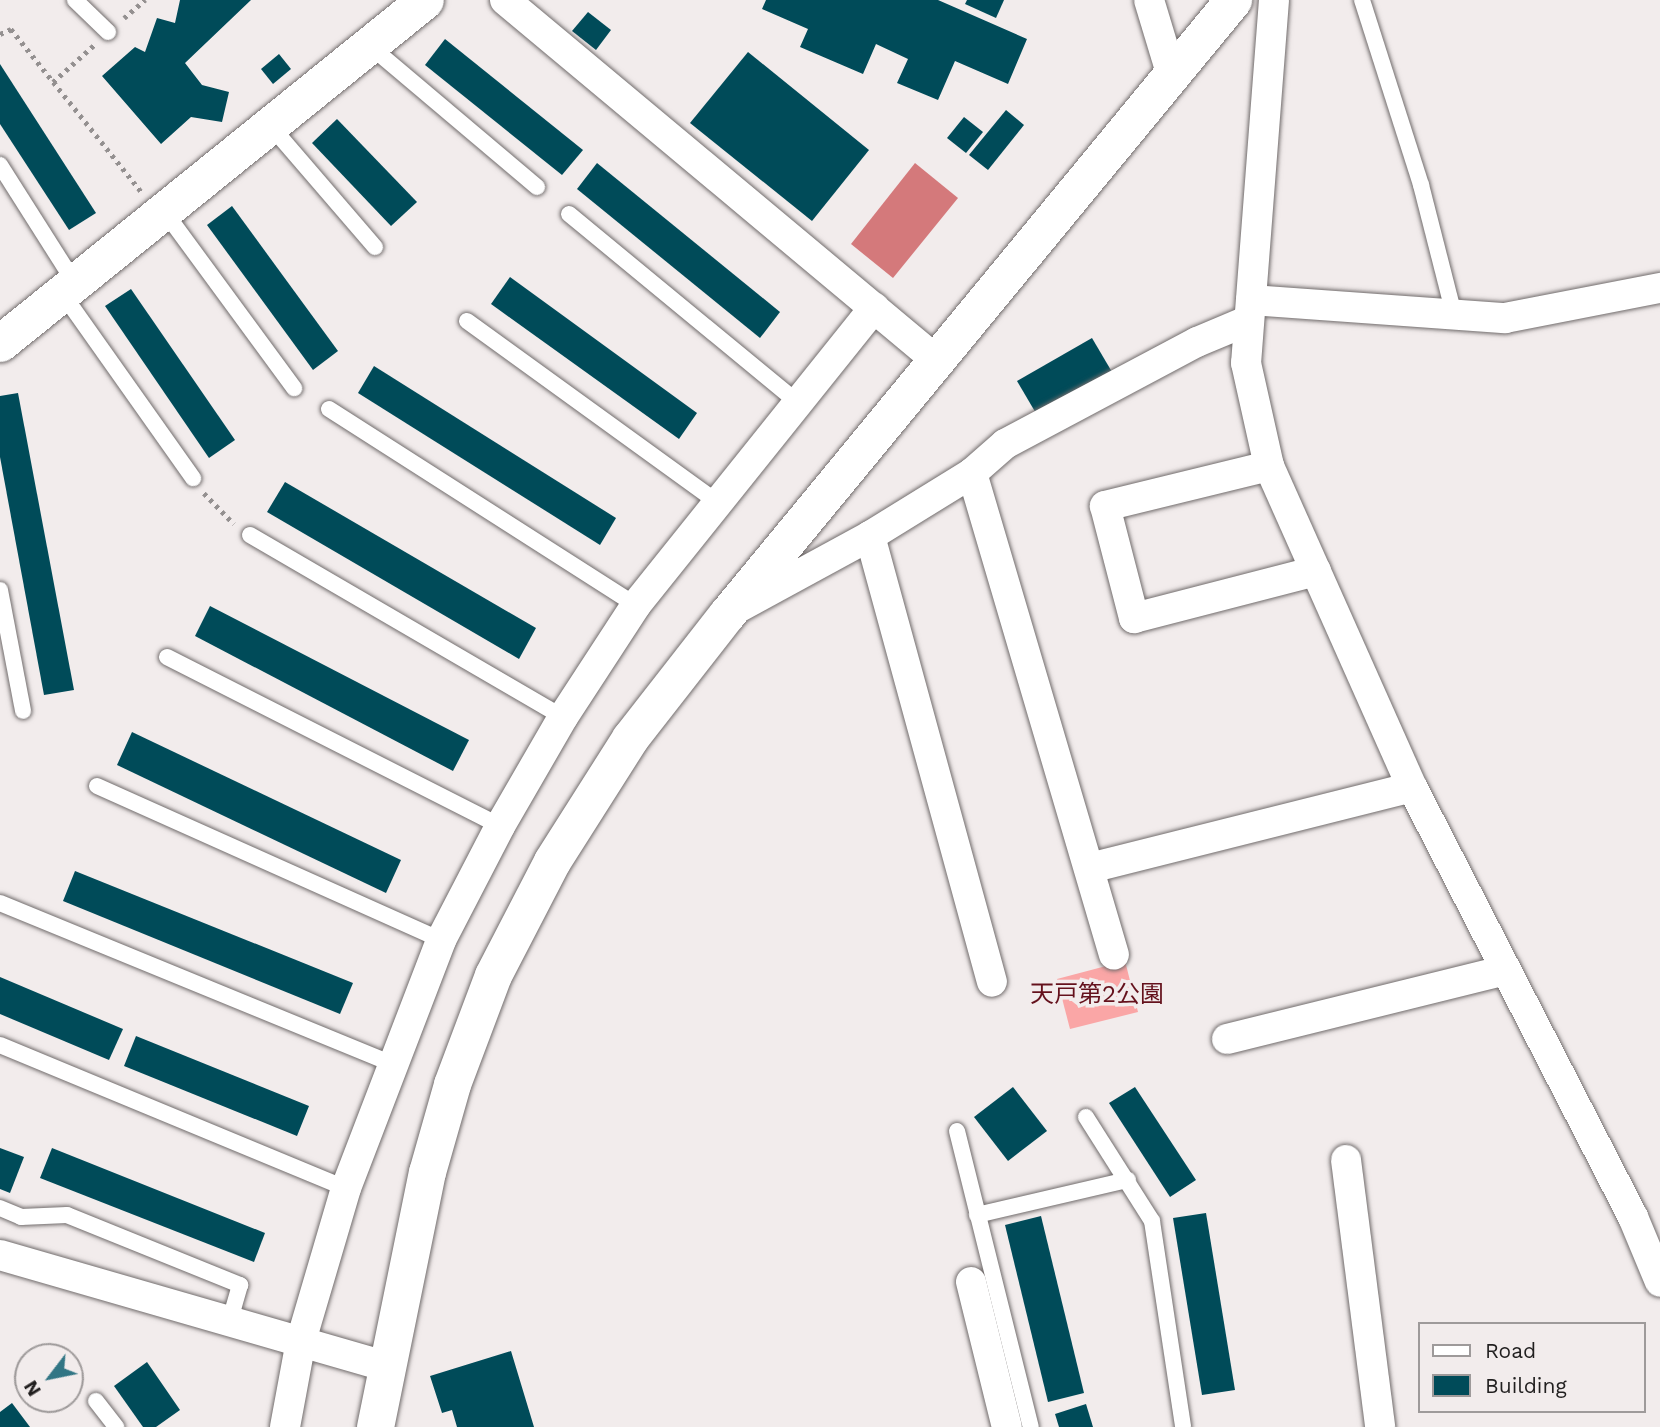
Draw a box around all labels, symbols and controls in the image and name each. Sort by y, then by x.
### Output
park label: 天戸第2公園 [1030,981,1164,1009]
legend [1418,1322,1646,1413]
text: Road [1485,1338,1536,1363]
north arrow [14,1343,84,1413]
text: Building [1485,1373,1567,1398]
text: N [19,1376,46,1400]

